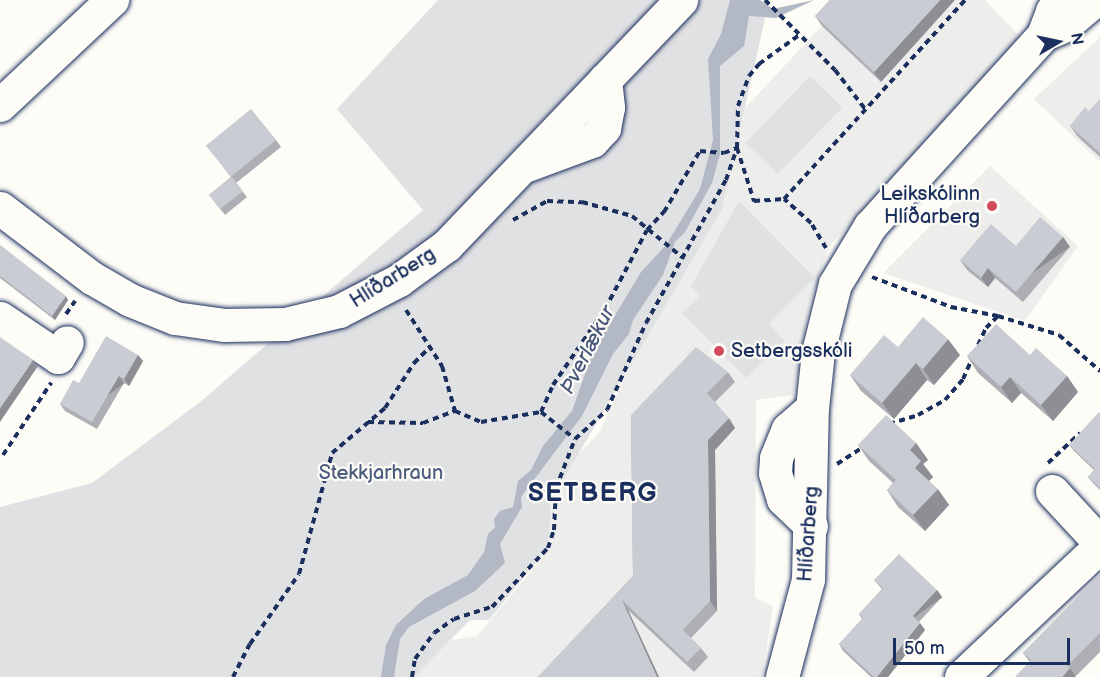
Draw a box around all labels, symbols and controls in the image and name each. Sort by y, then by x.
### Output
north arrow [1028,12,1088,72]
text: N [1066,32,1087,47]
place label: Leikskólinn Hlíðarberg [880,183,980,230]
marker: Leikskólinn Hlíðarberg [985,199,999,213]
street label: Hlíðarberg [346,242,440,314]
water label: Þverlækur [555,302,621,398]
place label: Setbergsskóli [731,339,852,363]
marker: Setbergsskóli [712,344,726,358]
park label: Stekkjarhraun [319,461,443,485]
district label: SETBERG [528,478,658,510]
street label: Hlíðarberg [794,485,824,583]
scale bar [896,626,1073,664]
text: 50 m [904,638,945,659]

